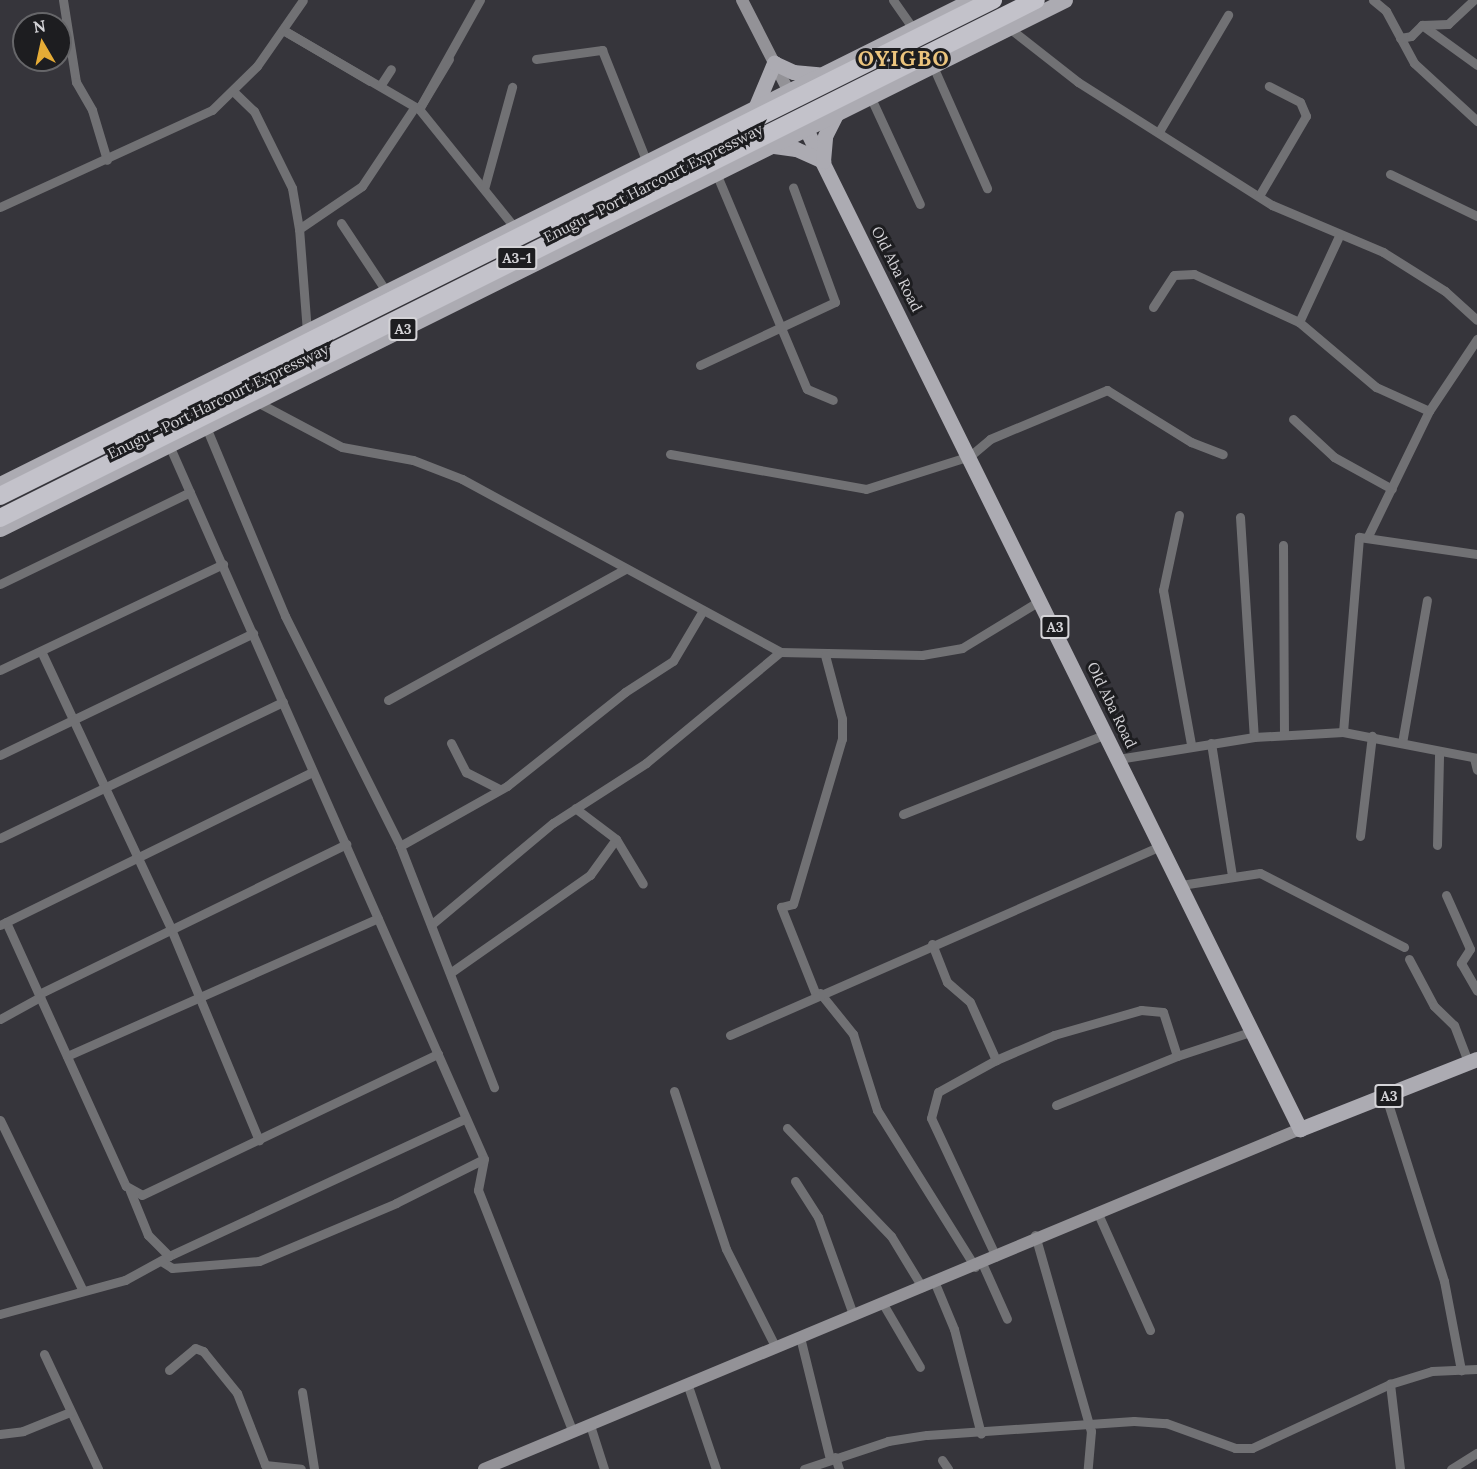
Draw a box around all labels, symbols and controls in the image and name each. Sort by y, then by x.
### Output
north arrow [12,12,72,72]
text: N [32,15,47,37]
district label: OYIGBO [858,46,950,72]
street label: Enugu - Port Harcourt Expressway [540,120,766,246]
street label: Old Aba Road [868,223,926,315]
road number: A3-1 [496,247,538,269]
road number: A3 [388,318,418,340]
street label: Enugu - Port Harcourt Expressway [105,340,331,462]
road number: A3 [1040,616,1070,638]
street label: Old Aba Road [1083,659,1141,751]
road number: A3 [1374,1085,1404,1107]

